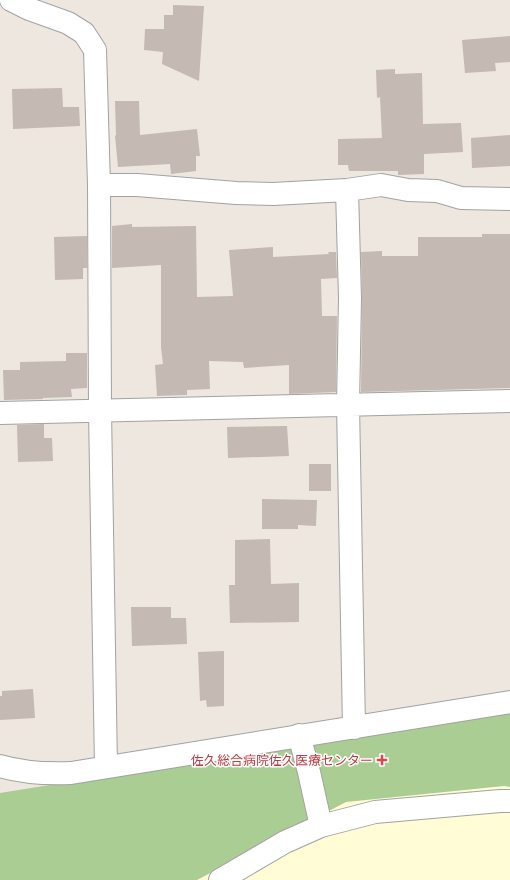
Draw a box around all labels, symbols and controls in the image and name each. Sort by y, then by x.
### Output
place label: 佐久総合病院佐久医療センター [191,751,373,769]
marker: 佐久総合病院佐久医療センター [376,754,388,766]

